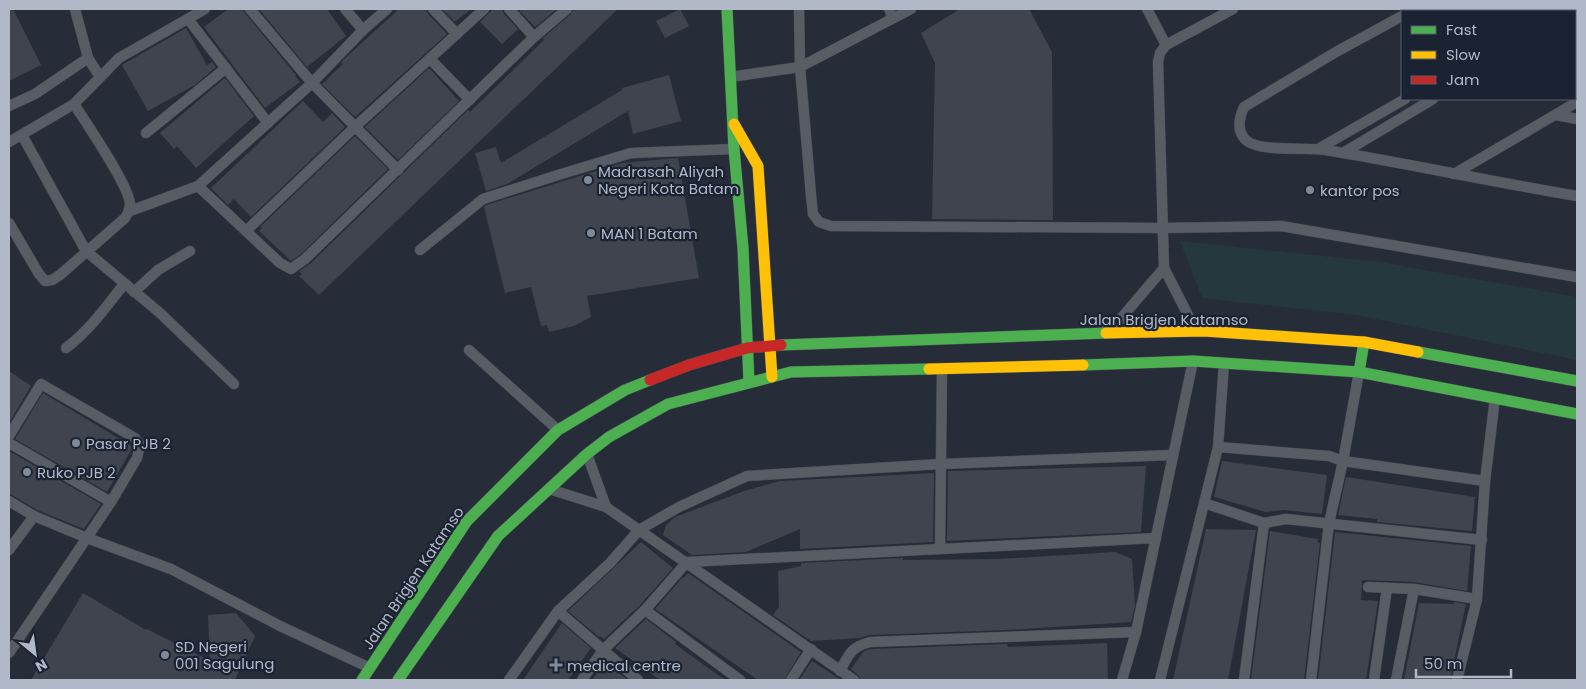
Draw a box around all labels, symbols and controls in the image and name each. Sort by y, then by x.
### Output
legend [1401,10,1576,100]
text: Fast [1446,19,1477,40]
text: Slow [1446,44,1481,65]
text: Jam [1446,69,1480,90]
place label: Madrasah Aliyah Negeri Kota Batam [598,161,739,199]
marker: Madrasah Aliyah Negeri Kota Batam [582,174,594,186]
place label: kantor pos [1320,180,1400,201]
marker: kantor pos [1304,184,1316,196]
place label: MAN 1 Batam [601,223,698,244]
marker: MAN 1 Batam [585,227,597,239]
street label: Jalan Brigjen Katamso [1080,309,1248,330]
place label: Pasar PJB 2 [86,433,171,454]
marker: Pasar PJB 2 [70,437,82,449]
place label: Ruko PJB 2 [37,462,116,483]
marker: Ruko PJB 2 [21,466,33,478]
street label: Jalan Brigjen Katamso [357,502,469,654]
north arrow [10,629,60,679]
place label: SD Negeri 001 Sagulung [175,636,274,674]
scale bar [1416,646,1511,678]
marker: SD Negeri 001 Sagulung [159,649,171,661]
text: 50 m [1424,653,1462,674]
text: N [32,654,51,677]
place label: medical centre [567,655,681,676]
marker: medical centre [549,658,563,672]

